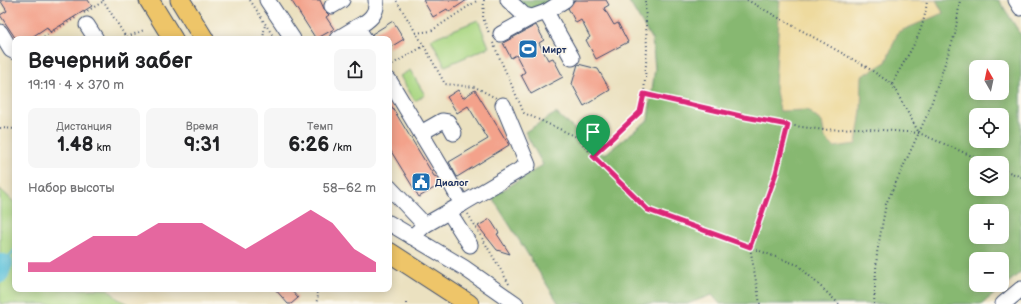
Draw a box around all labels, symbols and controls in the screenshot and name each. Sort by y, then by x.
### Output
sports icon: Мирт [517,38,539,60]
place label: Мирт [542,44,567,56]
text: Вечерний забег [28,48,192,75]
button: share [334,49,376,91]
north arrow [969,60,1009,100]
map controls [969,60,1009,292]
text: 19:19 · 4 × 370 m [28,77,124,93]
button: locate [969,108,1009,148]
pin [576,115,610,156]
text: Дистанция [56,120,112,133]
text: Время [186,120,218,133]
text: Темп [307,120,333,133]
icon: arrive [582,121,604,143]
text: 1.48 [57,133,94,157]
text: 9:31 [184,133,220,157]
text: 6:26 [288,133,329,157]
text: km [94,141,111,154]
text: /km [329,141,352,154]
button: layers [969,156,1009,196]
public building icon: Диалог [410,171,432,193]
place label: Диалог [435,177,468,189]
text: Набор высоты [28,180,115,196]
text: 58–62 m [323,180,376,196]
button: + [969,204,1009,244]
button: − [969,252,1009,292]

